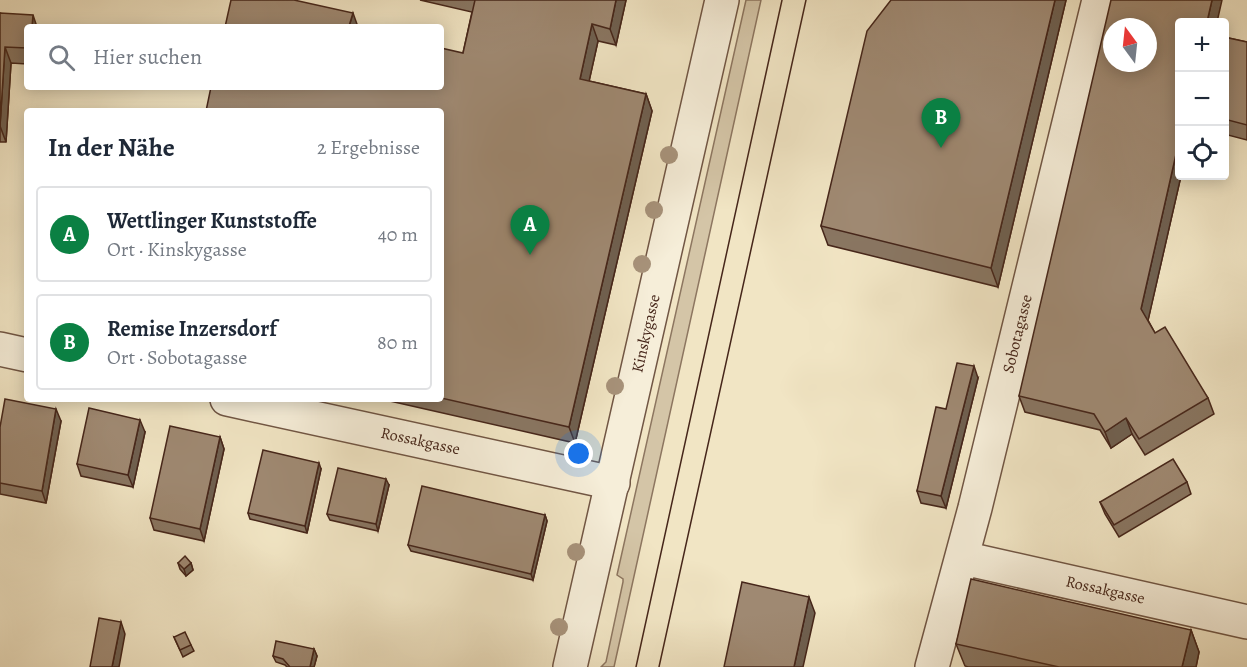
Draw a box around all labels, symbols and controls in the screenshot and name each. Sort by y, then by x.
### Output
north arrow [1103,18,1157,72]
map controls [1175,18,1229,180]
button: + [1175,18,1229,72]
search box [24,24,444,90]
icon: search [45,41,78,74]
text: Hier suchen [93,42,202,72]
button: − [1175,72,1229,126]
pin: B [922,98,960,148]
button: locate [1175,126,1229,180]
text: In der Nähe [48,130,175,165]
text: 2 Ergebnisse [317,134,420,161]
text: Wettlinger Kunststoffe [107,206,317,236]
pin: A [510,206,550,255]
text: A [63,221,76,248]
text: 40 m [378,221,418,248]
text: Ort · Kinskygasse [107,236,247,263]
street label: Kinskygasse [626,292,666,375]
street label: Sobotagasse [997,292,1038,375]
text: Remise Inzersdorf [107,314,277,344]
text: B [63,329,76,356]
text: 80 m [377,329,418,356]
text: Ort · Sobotagasse [107,344,247,371]
street label: Rossakgasse [379,422,462,460]
your location [564,439,593,468]
street label: Rossakgasse [1064,571,1147,610]

